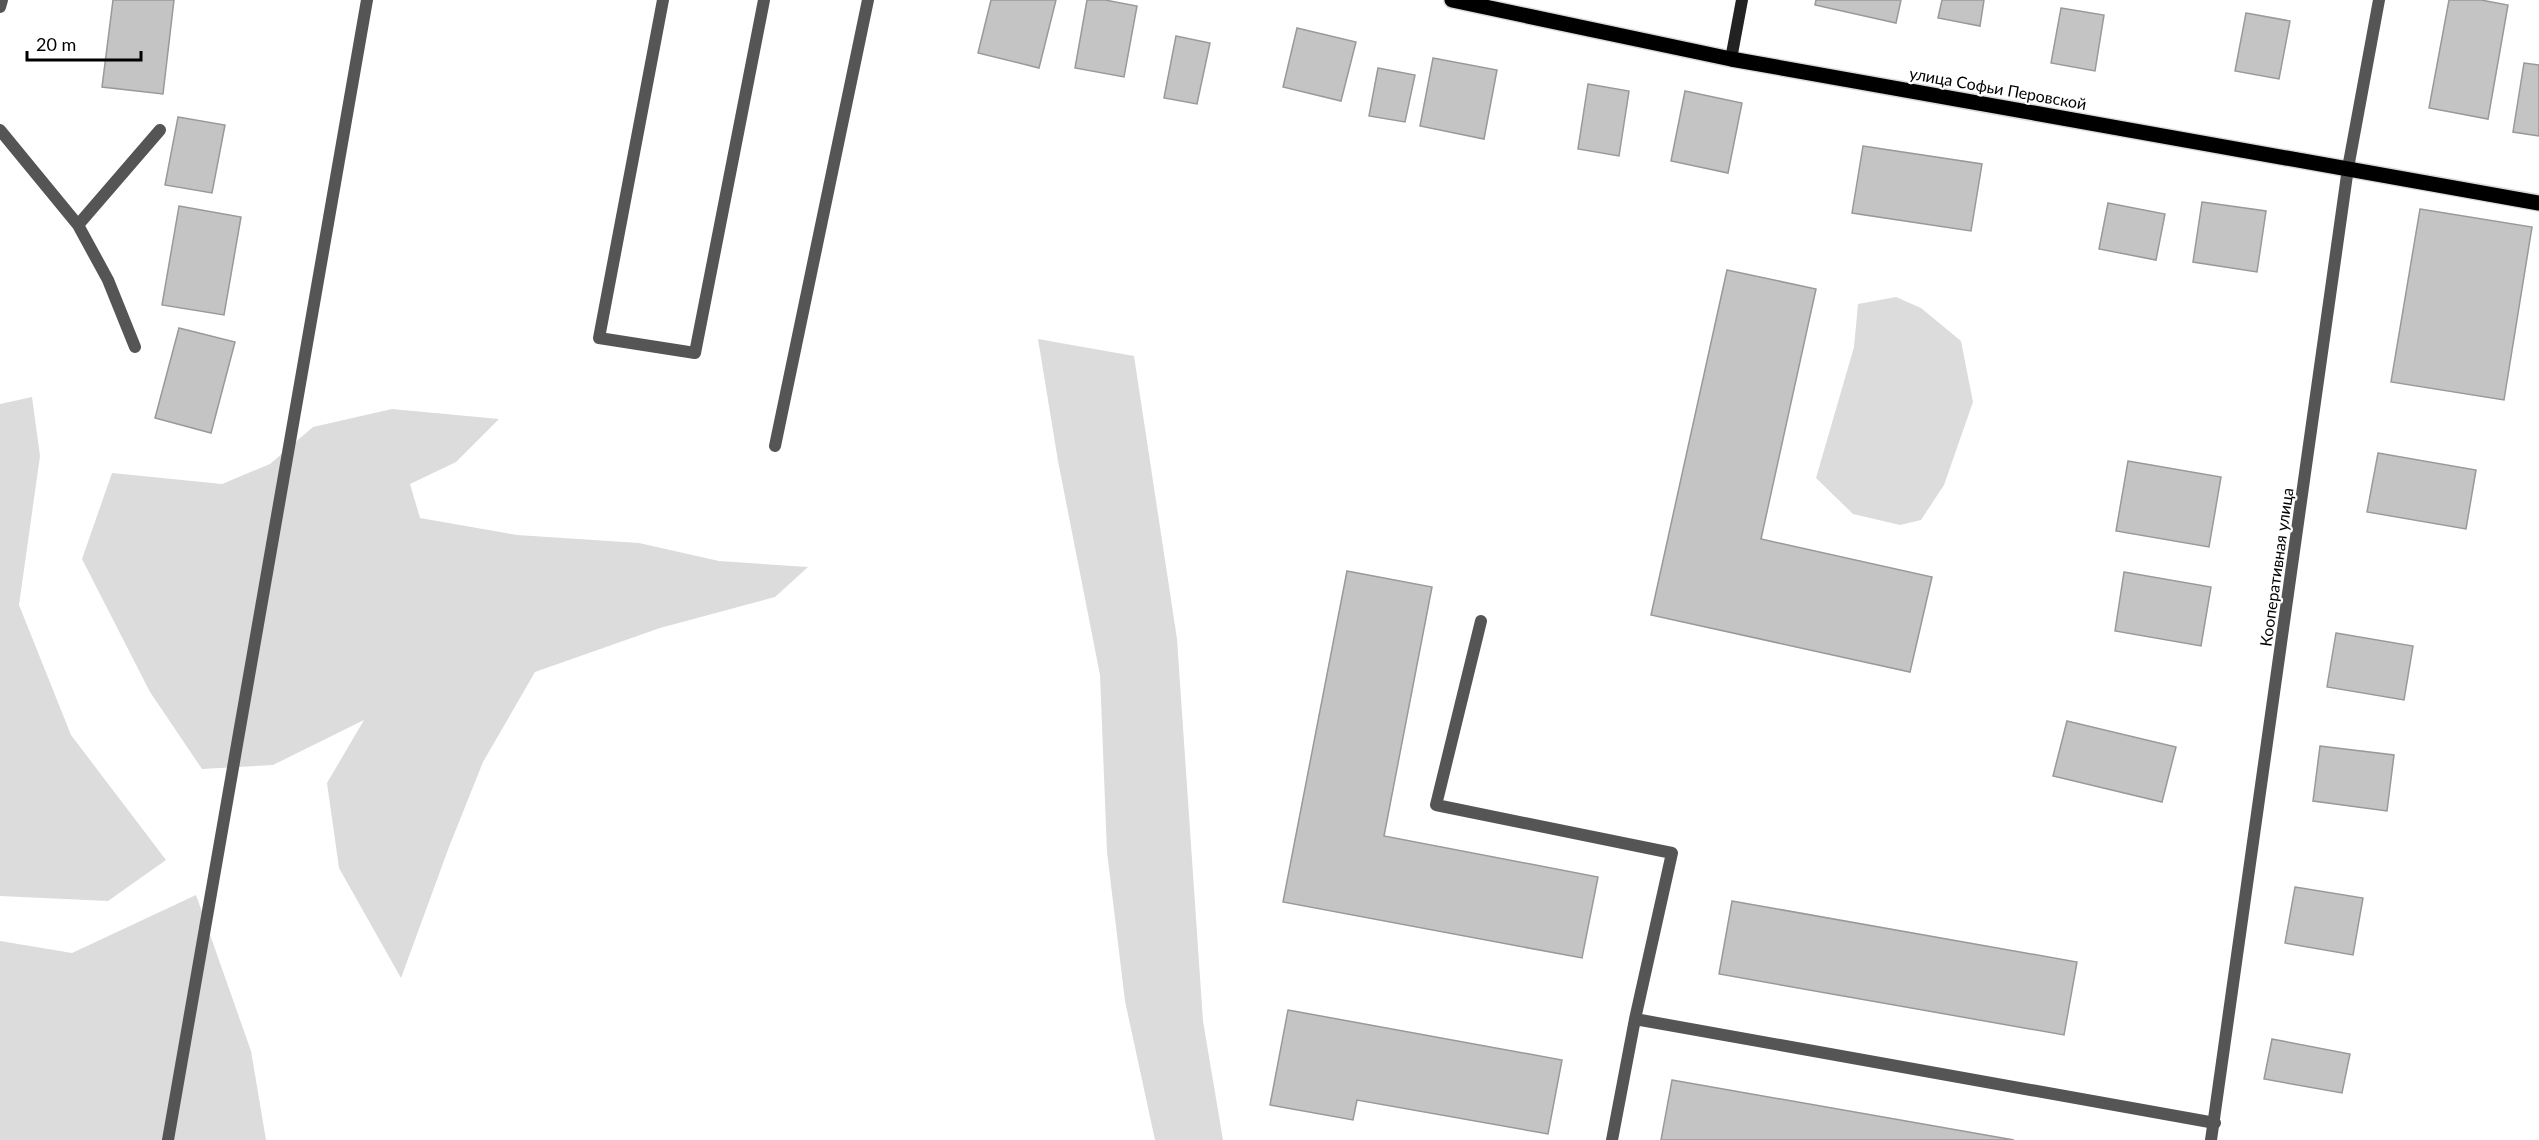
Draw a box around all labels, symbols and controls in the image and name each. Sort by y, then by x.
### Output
scale bar [27,24,141,62]
text: 20 m [36,33,76,55]
street label: улица Софьи Перовской [1908,63,2088,113]
street label: Кооперативная улица [2255,486,2297,648]

